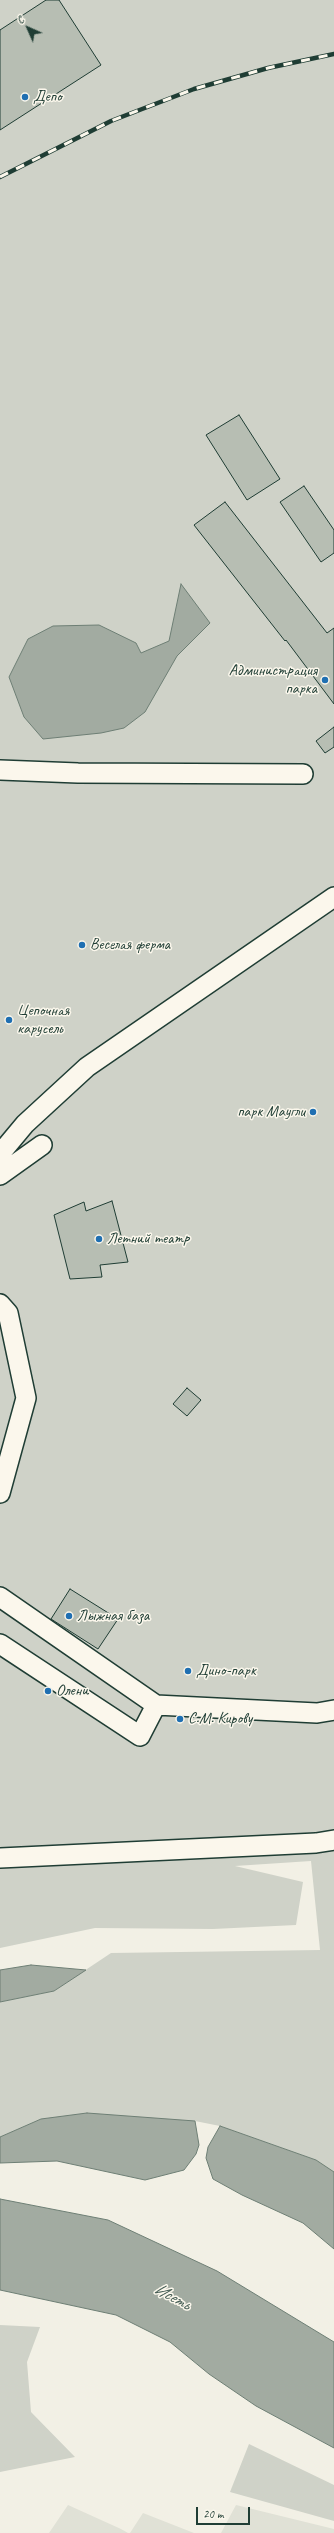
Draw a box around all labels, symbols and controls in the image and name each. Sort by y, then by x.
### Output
north arrow [8,8,48,48]
text: С [13,13,26,26]
place label: Депо [33,87,62,107]
marker: Депо [20,92,30,102]
place label: Администрация парка [229,661,317,699]
marker: Администрация парка [320,675,330,685]
place label: Веселая ферма [90,935,170,955]
marker: Веселая ферма [77,940,87,950]
place label: Цепочная карусель [17,1001,69,1039]
marker: Цепочная карусель [4,1015,14,1025]
place label: парк Маугли [237,1102,305,1122]
marker: парк Маугли [308,1107,318,1117]
place label: Летний театр [107,1229,189,1249]
marker: Летний театр [94,1234,104,1244]
place label: Лыжная база [77,1606,149,1626]
marker: Лыжная база [64,1611,74,1621]
place label: Дино-парк [196,1661,256,1681]
marker: Дино-парк [183,1666,193,1676]
place label: Олени [56,1681,88,1701]
marker: Олени [43,1686,53,1696]
place label: С.М. Кирову [188,1709,252,1729]
marker: С.М. Кирову [175,1714,185,1724]
water label: Исеть [150,2279,194,2315]
scale bar [198,2499,252,2525]
text: 20 m [203,2506,223,2522]

